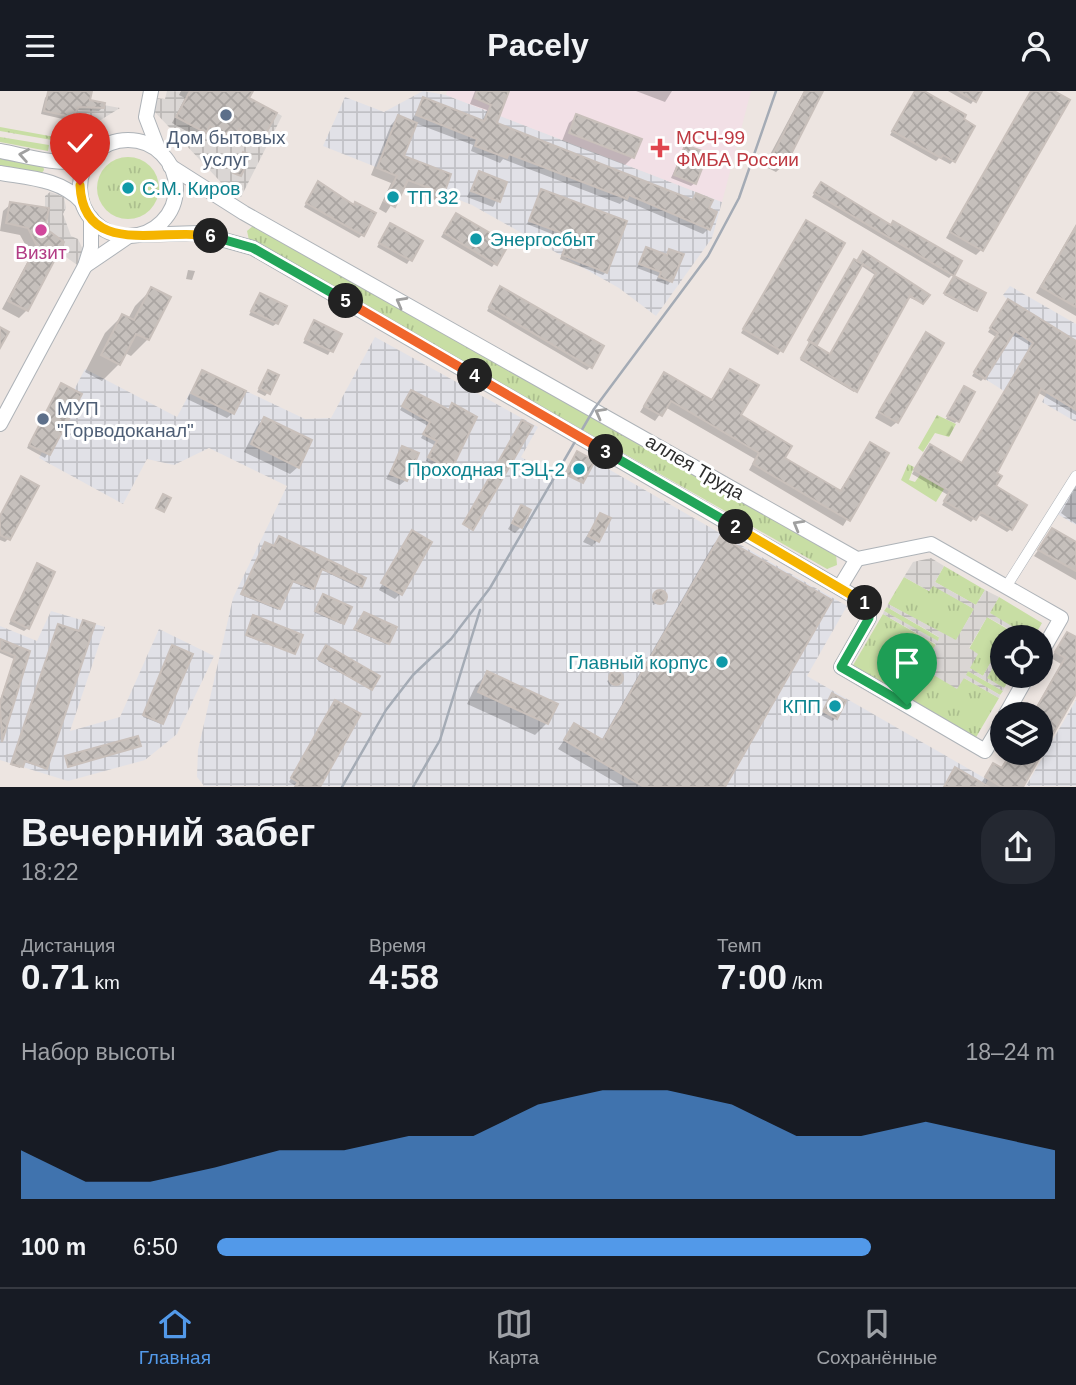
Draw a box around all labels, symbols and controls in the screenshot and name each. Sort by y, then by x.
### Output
icon: menu [21,27,59,65]
text: Pacely [487,27,589,63]
icon: person [1017,27,1055,65]
marker: Дом бытовых услуг [218,107,234,123]
pin [50,113,110,185]
icon: check [61,124,99,162]
place label: Дом бытовых услуг [167,127,286,170]
place label: МСЧ-99 ФМБА России [676,127,799,170]
marker: МСЧ-99 ФМБА России [650,138,670,158]
one-way arrow [18,148,30,163]
place label: С.М. Киров [142,178,240,199]
marker: С.М. Киров [120,180,136,196]
place label: ТП 32 [407,187,459,208]
marker: ТП 32 [385,189,401,205]
pin: 6 [194,219,228,253]
marker: Визит [33,222,49,238]
text: 6 [205,225,216,246]
place label: Энергосбыт [490,229,595,250]
marker: Энергосбыт [468,231,484,247]
place label: Визит [15,242,67,263]
pin: 5 [328,283,364,319]
text: 5 [340,290,351,311]
one-way arrow [396,297,408,310]
pin: 4 [458,359,492,393]
text: 4 [469,365,480,386]
place label: МУП "Горводоканал" [57,398,194,441]
one-way arrow [594,408,607,421]
marker: МУП "Горводоканал" [35,411,51,427]
street label: аллея Труда [642,430,748,504]
pin: 3 [588,435,624,469]
text: 3 [600,441,611,462]
place label: Проходная ТЭЦ-2 [407,459,565,480]
marker: Проходная ТЭЦ-2 [571,461,587,477]
pin: 2 [718,509,754,544]
text: 2 [730,516,741,537]
one-way arrow [792,520,805,533]
pin: 1 [848,585,882,621]
text: 1 [859,592,870,613]
map controls [990,625,1053,765]
button: locate [990,625,1053,688]
pin [877,633,937,705]
icon: arrive [888,644,926,682]
place label: Главный корпус [568,652,708,673]
marker: Главный корпус [714,654,730,670]
place label: КПП [783,696,821,717]
marker: КПП [827,698,843,714]
button: layers [990,702,1053,765]
button: share [981,810,1055,884]
text: Вечерний забег [21,812,315,854]
text: 18:22 [21,859,79,885]
text: Дистанция [21,935,115,956]
text: Время [369,935,426,956]
text: Темп [717,935,761,956]
text: 0.71 [21,957,89,996]
text: 4:58 [369,957,439,996]
text: 7:00 [717,957,787,996]
text: km [89,972,120,993]
text: /km [787,972,823,993]
text: Набор высоты [21,1039,175,1065]
text: 18–24 m [965,1039,1055,1065]
text: 100 m [21,1234,86,1260]
text: 6:50 [133,1234,178,1260]
tab: Главная [139,1305,211,1369]
tab: Карта [488,1305,539,1369]
tab: Сохранённые [816,1305,937,1369]

